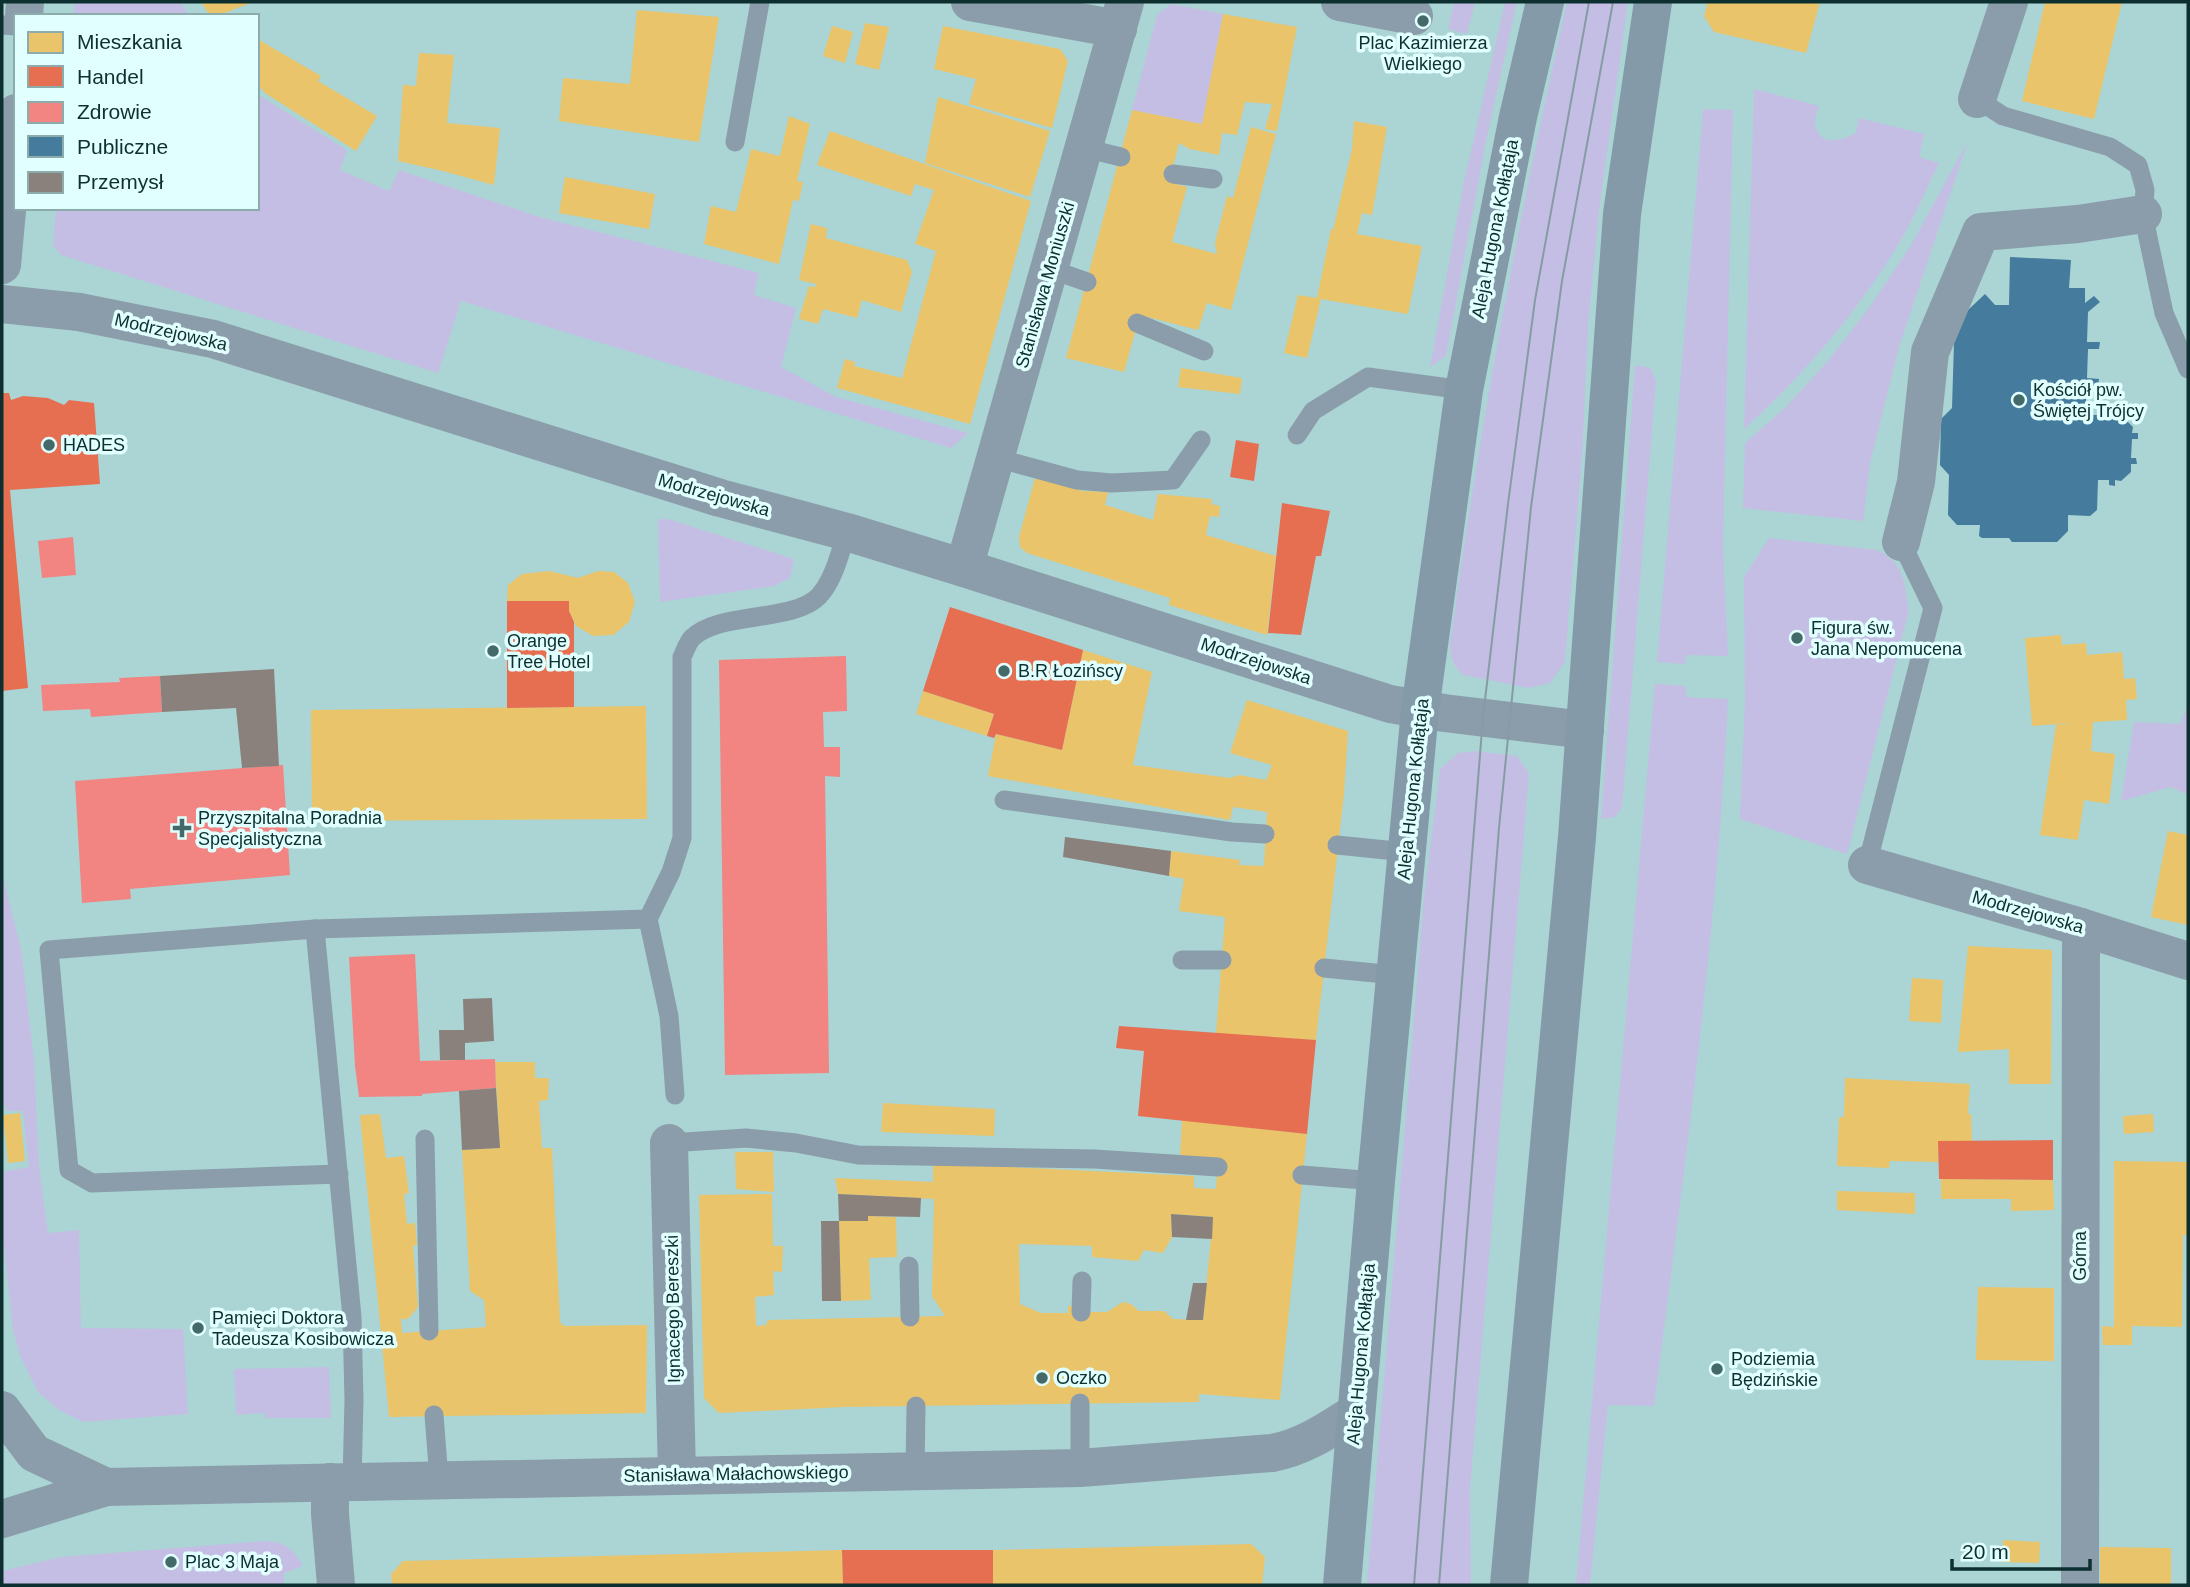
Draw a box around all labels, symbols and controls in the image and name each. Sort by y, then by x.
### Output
marker: Plac Kazimierza Wielkiego [1415,13,1431,29]
legend [14,14,259,210]
text: Mieszkania [77,30,182,53]
place label: Plac Kazimierza Wielkiego [1358,33,1489,74]
text: Handel [77,65,144,88]
text: Zdrowie [77,100,152,123]
text: Publiczne [77,135,168,158]
street label: Aleja Hugona Kołłątaja [1468,137,1522,320]
text: Przemysł [77,170,164,193]
street label: Stanisława Moniuszki [1012,200,1078,370]
street label: Modrzejowska [113,309,230,355]
place label: Kościół pw. Świętej Trójcy [2033,380,2144,421]
marker: Kościół pw. Świętej Trójcy [2011,392,2027,408]
place label: HADES [63,435,125,455]
marker: HADES [41,437,57,453]
street label: Modrzejowska [656,470,773,521]
place label: Figura św. Jana Nepomucena [1811,618,1963,659]
marker: Figura św. Jana Nepomucena [1789,630,1805,646]
place label: Orange Tree Hotel [507,631,590,672]
street label: Modrzejowska [1198,634,1315,689]
marker: Orange Tree Hotel [485,643,501,659]
place label: B.R Łozińscy [1018,661,1123,681]
marker: B.R Łozińscy [996,663,1012,679]
street label: Aleja Hugona Kołłątaja [1394,696,1433,881]
place label: Przyszpitalna Poradnia Specjalistyczna [198,808,383,849]
marker: Przyszpitalna Poradnia Specjalistyczna [172,818,192,838]
street label: Modrzejowska [1970,887,2087,938]
street label: Górna [2070,1230,2090,1281]
street label: Ignacego Bereszki [662,1235,684,1383]
street label: Aleja Hugona Kołłątaja [1343,1261,1379,1446]
place label: Pamięci Doktora Tadeusza Kosibowicza [212,1308,395,1349]
marker: Pamięci Doktora Tadeusza Kosibowicza [190,1320,206,1336]
place label: Podziemia Będzińskie [1731,1349,1818,1390]
marker: Podziemia Będzińskie [1709,1361,1725,1377]
place label: Oczko [1056,1368,1107,1388]
marker: Oczko [1034,1370,1050,1386]
street label: Stanisława Małachowskiego [623,1462,849,1486]
scale bar [1952,1528,2090,1572]
text: 20 m [1962,1540,2009,1563]
place label: Plac 3 Maja [185,1552,280,1572]
marker: Plac 3 Maja [163,1554,179,1570]

